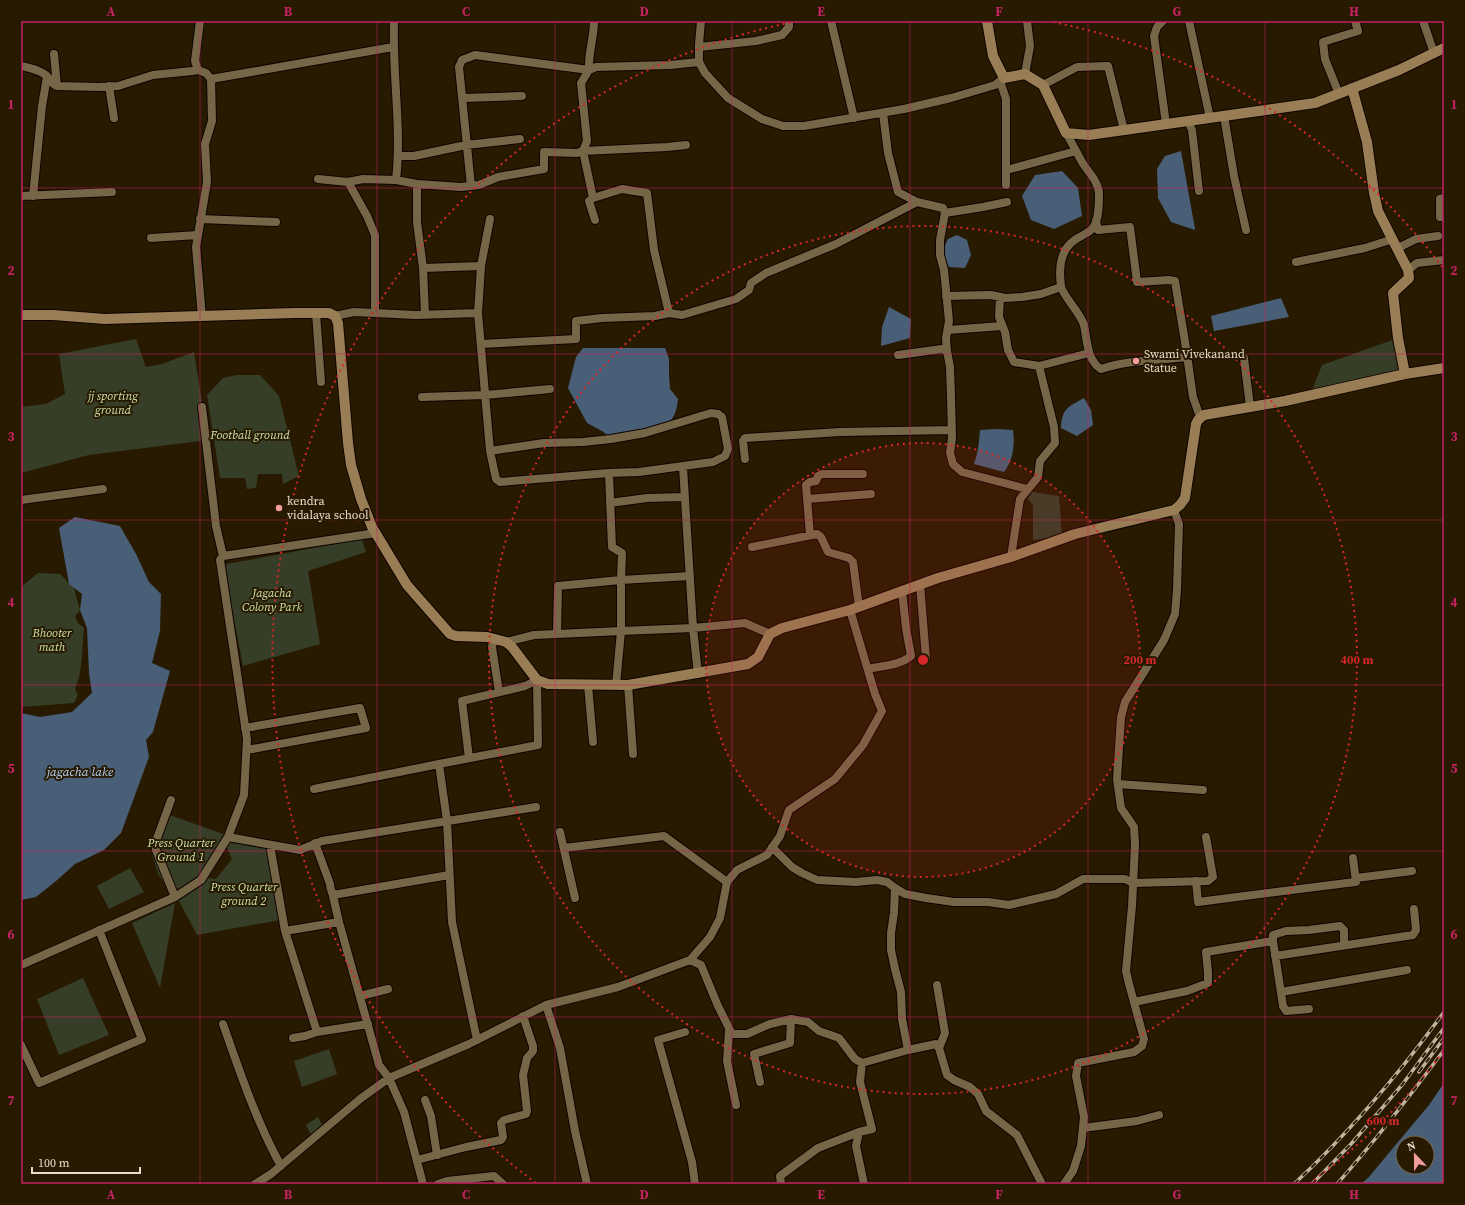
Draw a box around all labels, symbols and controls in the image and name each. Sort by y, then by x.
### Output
text: A [107,3,116,20]
text: B [284,3,293,20]
text: C [462,3,470,20]
text: D [639,3,649,20]
text: E [817,3,825,20]
text: F [995,3,1003,20]
text: G [1173,3,1182,20]
text: H [1349,3,1359,20]
text: 1 [7,96,15,113]
text: 1 [1450,96,1458,113]
text: 2 [7,262,15,279]
text: 2 [1450,262,1458,279]
place label: Swami Vivekanand Statue [1144,346,1245,376]
marker: Swami Vivekanand Statue [1131,356,1141,366]
park label: jj sporting ground [86,388,139,418]
park label: Football ground [209,427,291,443]
text: 3 [7,428,15,445]
text: 3 [1450,428,1458,445]
place label: kendra vidalaya school [287,493,369,523]
marker: kendra vidalaya school [274,503,284,513]
park label: Jagacha Colony Park [242,585,302,615]
text: 4 [7,594,15,611]
text: 4 [1450,594,1458,611]
park label: Bhooter math [31,625,73,655]
text: 200 m [1124,652,1157,668]
text: 400 m [1341,652,1374,668]
centre of rings [916,653,930,667]
text: 5 [7,760,15,777]
text: 5 [1450,760,1458,777]
water label: jagacha lake [45,763,114,780]
park label: Press Quarter Ground 1 [146,835,216,865]
park label: Press Quarter ground 2 [209,879,279,909]
text: 6 [7,926,15,943]
text: 6 [1450,926,1458,943]
text: 7 [7,1092,15,1109]
text: 7 [1450,1092,1458,1109]
text: 600 m [1367,1113,1400,1129]
north arrow [1395,1135,1435,1175]
text: N [1405,1138,1418,1155]
scale bar [32,1149,140,1175]
text: 100 m [38,1155,70,1171]
text: A [107,1186,116,1203]
text: B [284,1186,293,1203]
text: C [462,1186,470,1203]
text: D [639,1186,649,1203]
text: E [817,1186,825,1203]
text: F [995,1186,1003,1203]
text: G [1173,1186,1182,1203]
text: H [1349,1186,1359,1203]

